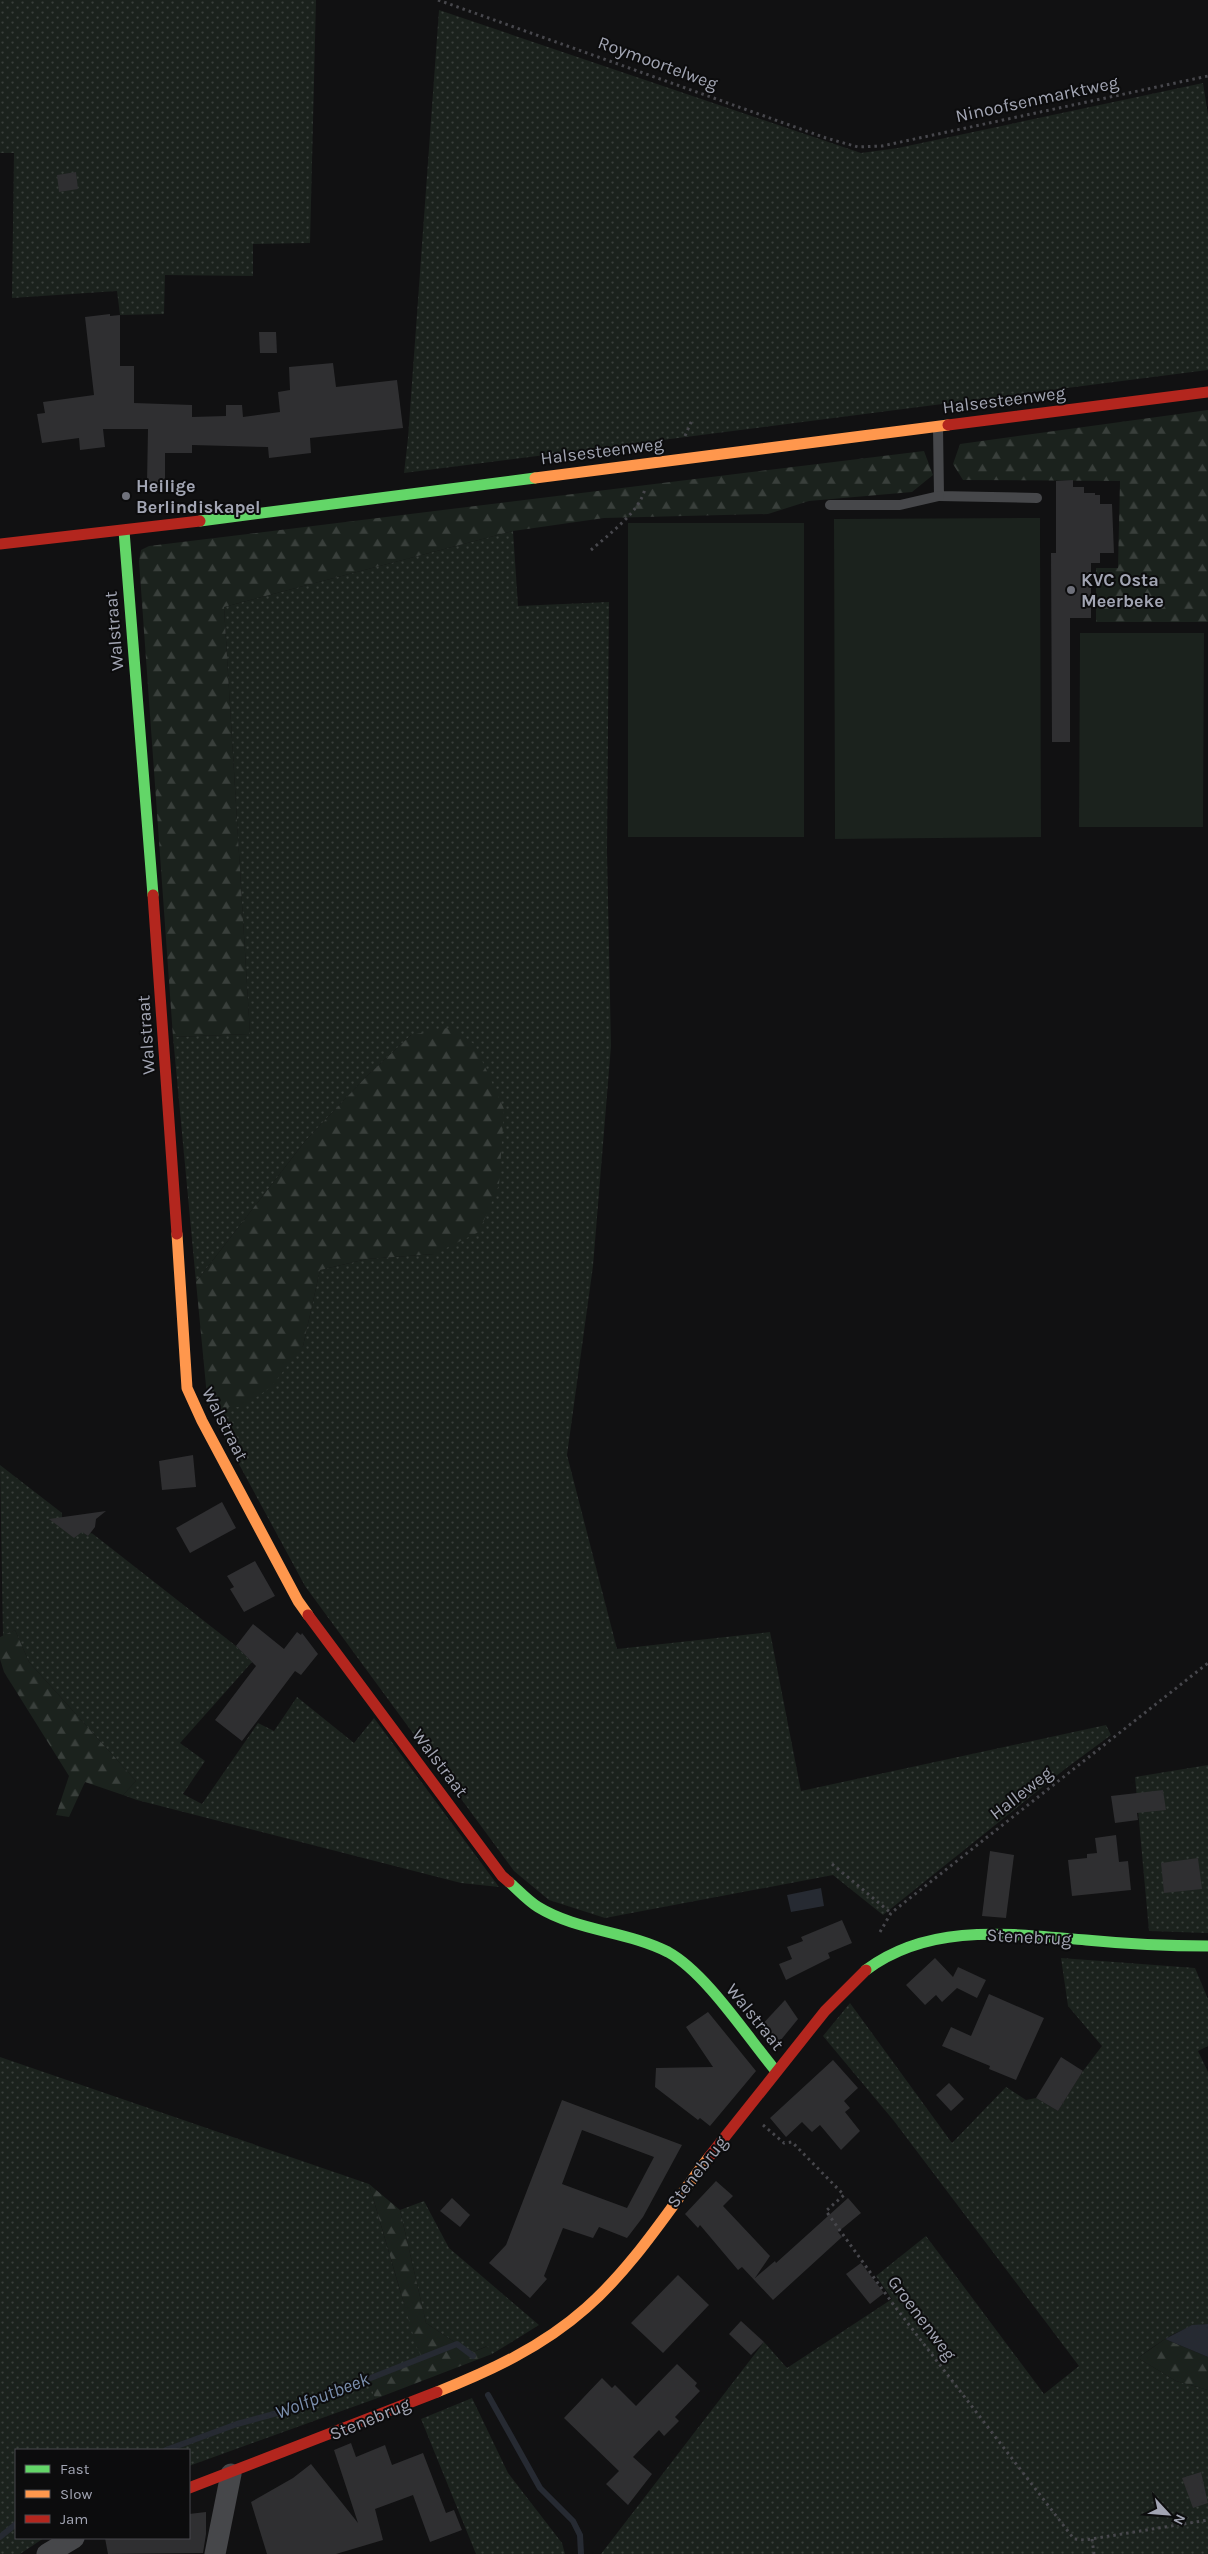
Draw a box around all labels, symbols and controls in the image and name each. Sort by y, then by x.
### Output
street label: Roymoortelweg [595,31,721,95]
street label: Ninoofsenmarktweg [953,71,1121,127]
street label: Halsesteenweg [941,382,1067,418]
street label: Halsesteenweg [539,433,665,469]
place label: Heilige Berlindiskapel [136,475,261,518]
marker: Heilige Berlindiskapel [120,490,132,502]
place label: KVC Osta Meerbeke [1081,569,1164,612]
marker: KVC Osta Meerbeke [1065,584,1077,596]
street label: Walstraat [100,590,128,672]
street label: Walstraat [132,994,160,1076]
street label: Walstraat [197,1383,253,1465]
street label: Walstraat [407,1725,473,1802]
street label: Halleweg [985,1762,1057,1824]
street label: Stenebrug [986,1924,1072,1950]
street label: Walstraat [721,1979,789,2055]
street label: Stenebrug [662,2132,732,2212]
street label: Groenenweg [883,2271,961,2365]
water label: Wolfputbeek [272,2368,373,2424]
street label: Stenebrug [326,2393,414,2445]
legend [15,2449,190,2539]
text: Fast [60,2460,90,2478]
text: Slow [60,2485,92,2503]
north arrow [1143,2489,1193,2539]
text: Jam [60,2510,88,2528]
text: N [1169,2511,1189,2528]

